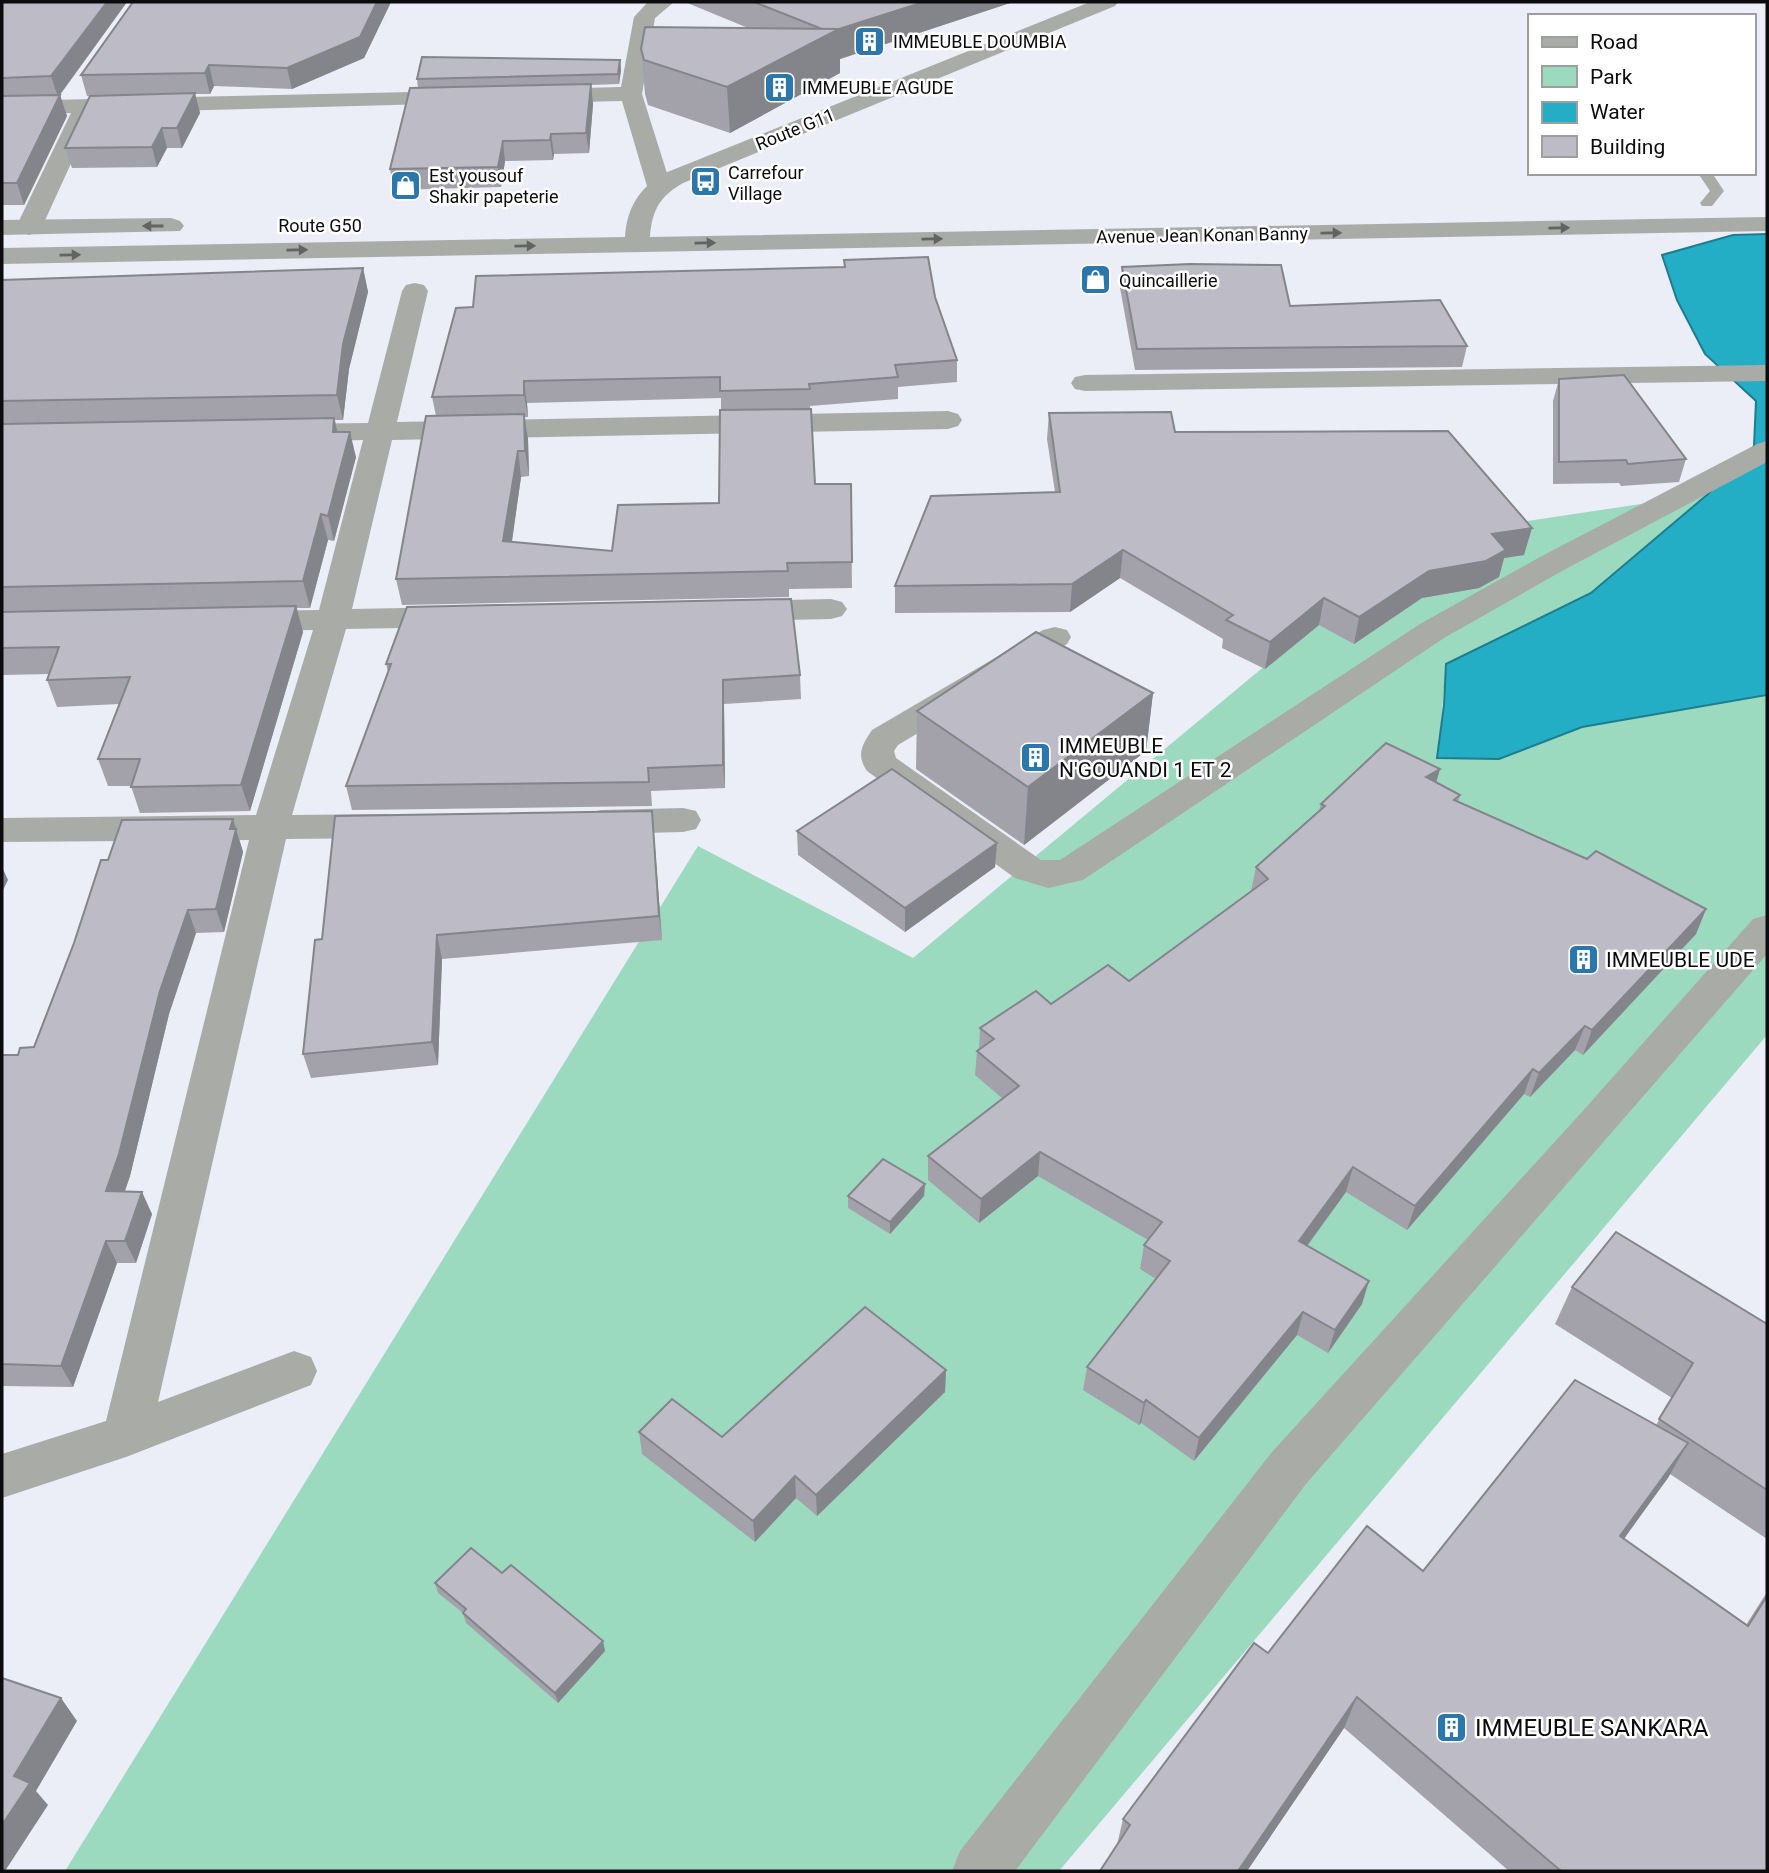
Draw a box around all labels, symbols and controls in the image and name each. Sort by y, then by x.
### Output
legend [1528,14,1755,175]
building icon: IMMEUBLE DOUMBIA [853,24,887,58]
text: Road [1590,30,1638,54]
place label: IMMEUBLE DOUMBIA [893,31,1067,52]
text: Park [1590,65,1633,89]
building icon: IMMEUBLE AGUDE [762,70,796,104]
place label: IMMEUBLE AGUDE [802,77,953,98]
text: Water [1590,100,1645,124]
street label: Route G11 [752,104,838,154]
text: Building [1590,135,1665,159]
place label: Carrefour Village [728,162,804,204]
place label: Est yousouf Shakir papeterie [429,165,558,207]
bus stop icon: Carrefour Village [688,165,722,199]
shop icon: Est yousouf Shakir papeterie [389,168,423,202]
street label: Route G50 [278,215,362,236]
one-way arrow [141,221,163,232]
street label: Avenue Jean Konan Banny [1096,223,1309,247]
one-way arrow [1548,223,1570,234]
one-way arrow [1320,227,1342,239]
one-way arrow [922,233,944,245]
one-way arrow [694,237,716,249]
one-way arrow [514,240,536,252]
one-way arrow [287,245,309,256]
one-way arrow [59,249,81,260]
shop icon: Quincaillerie [1079,263,1113,297]
place label: Quincaillerie [1119,270,1218,291]
place label: IMMEUBLE N'GOUANDI 1 ET 2 [1059,734,1232,782]
building icon: IMMEUBLE N'GOUANDI 1 ET 2 [1019,741,1053,775]
building icon: IMMEUBLE UDE [1566,943,1600,977]
place label: IMMEUBLE UDE [1606,948,1755,972]
building icon: IMMEUBLE SANKARA [1435,1711,1469,1745]
place label: IMMEUBLE SANKARA [1475,1714,1709,1742]

